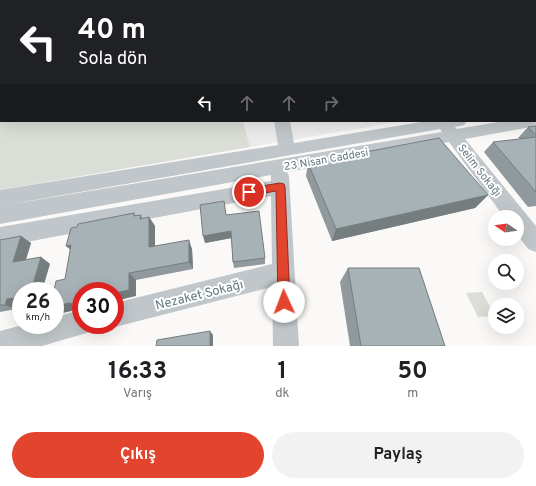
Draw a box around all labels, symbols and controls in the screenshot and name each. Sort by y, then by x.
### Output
text: 40 m [78,13,146,49]
icon: left [12,16,64,68]
text: Sola dön [78,48,147,71]
icon: left [194,92,216,114]
icon: ahead [236,92,258,114]
icon: ahead [278,92,300,114]
icon: right [320,92,342,114]
street label: Selim Sokağı [454,141,504,200]
street label: 23 Nisan Caddesi [283,146,369,174]
pin [232,175,266,209]
icon: arrive [238,181,260,203]
north arrow [488,210,524,246]
map controls [488,210,524,334]
button: search [488,254,524,290]
street label: Nezaket Sokağı [154,277,245,315]
position arrow [263,281,305,323]
speed limit sign: 30 [72,282,124,334]
text: 26 [26,290,50,316]
button: layers [488,298,524,334]
text: km/h [26,311,50,324]
text: 16:33 [108,357,167,387]
text: 1 [277,357,287,387]
text: 50 [397,357,428,387]
text: Varış [123,386,152,402]
text: dk [275,386,289,402]
text: m [407,386,418,402]
button: Çıkış [12,432,264,478]
button: Paylaş [272,432,524,478]

